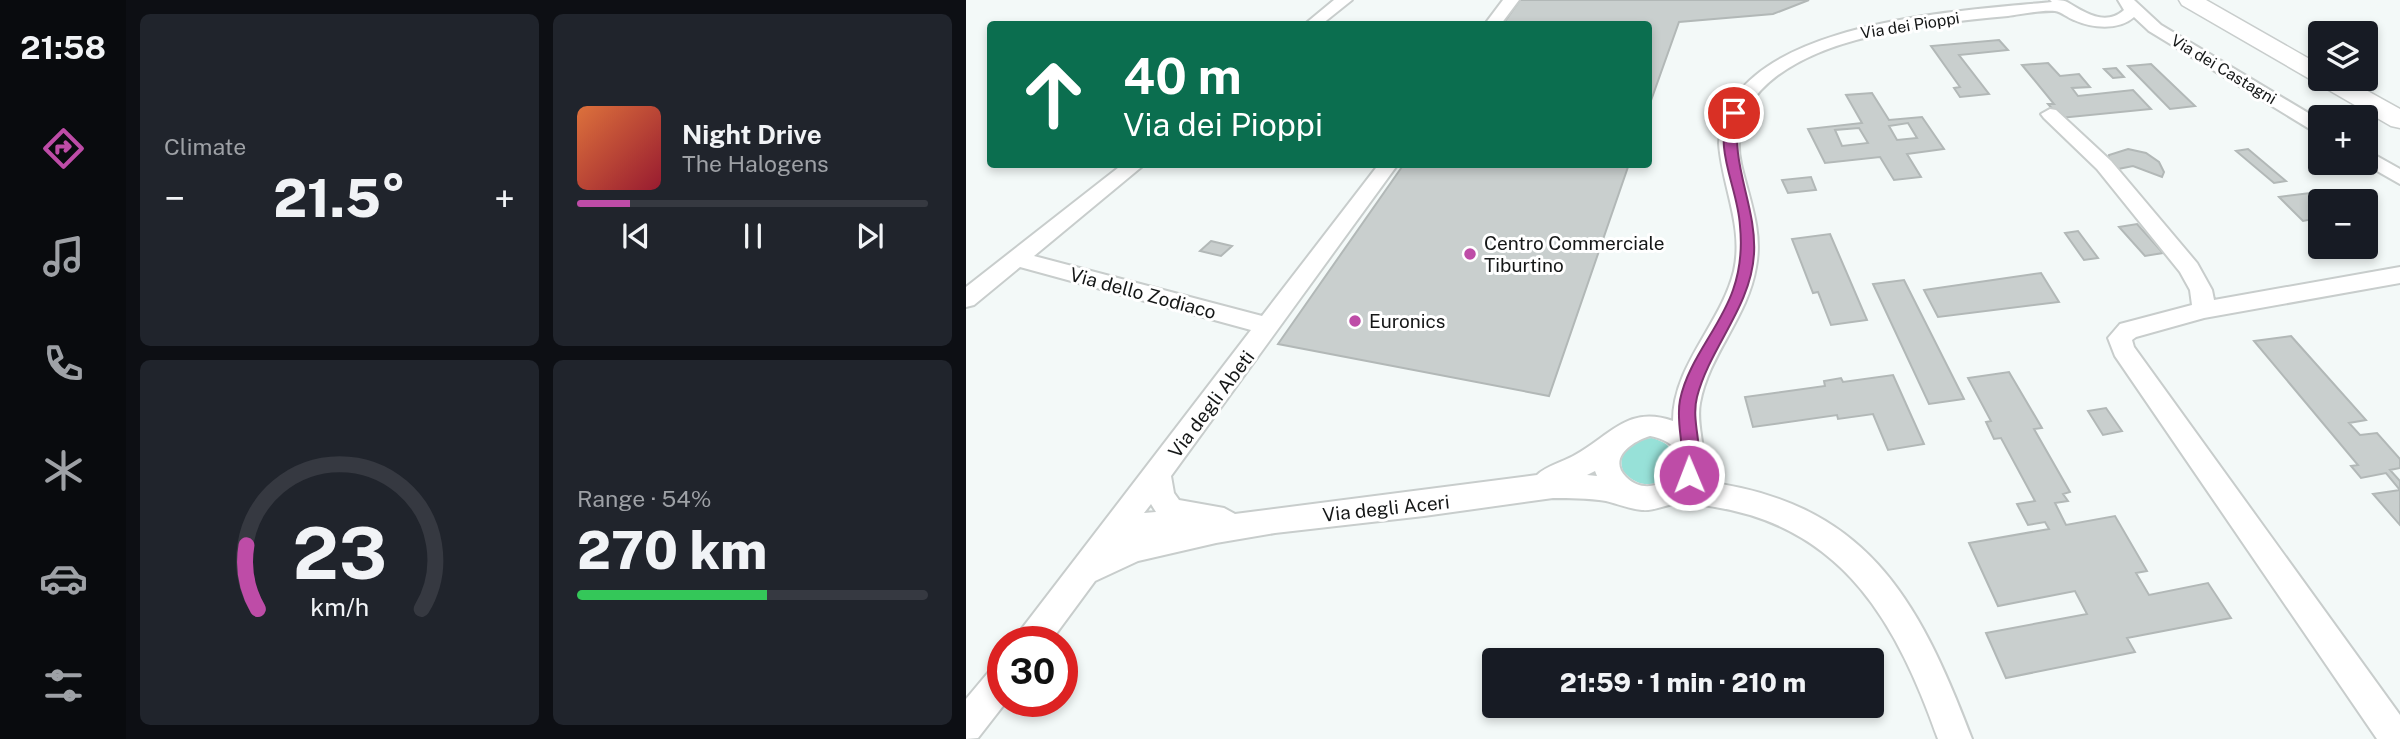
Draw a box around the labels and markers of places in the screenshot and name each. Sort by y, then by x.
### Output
pin [1704,83,1764,143]
place label: Centro Commerciale Tiburtino [1484,232,1664,276]
marker: Centro Commerciale Tiburtino [1462,246,1478,262]
place label: Euronics [1369,310,1445,332]
marker: Euronics [1347,313,1363,329]

